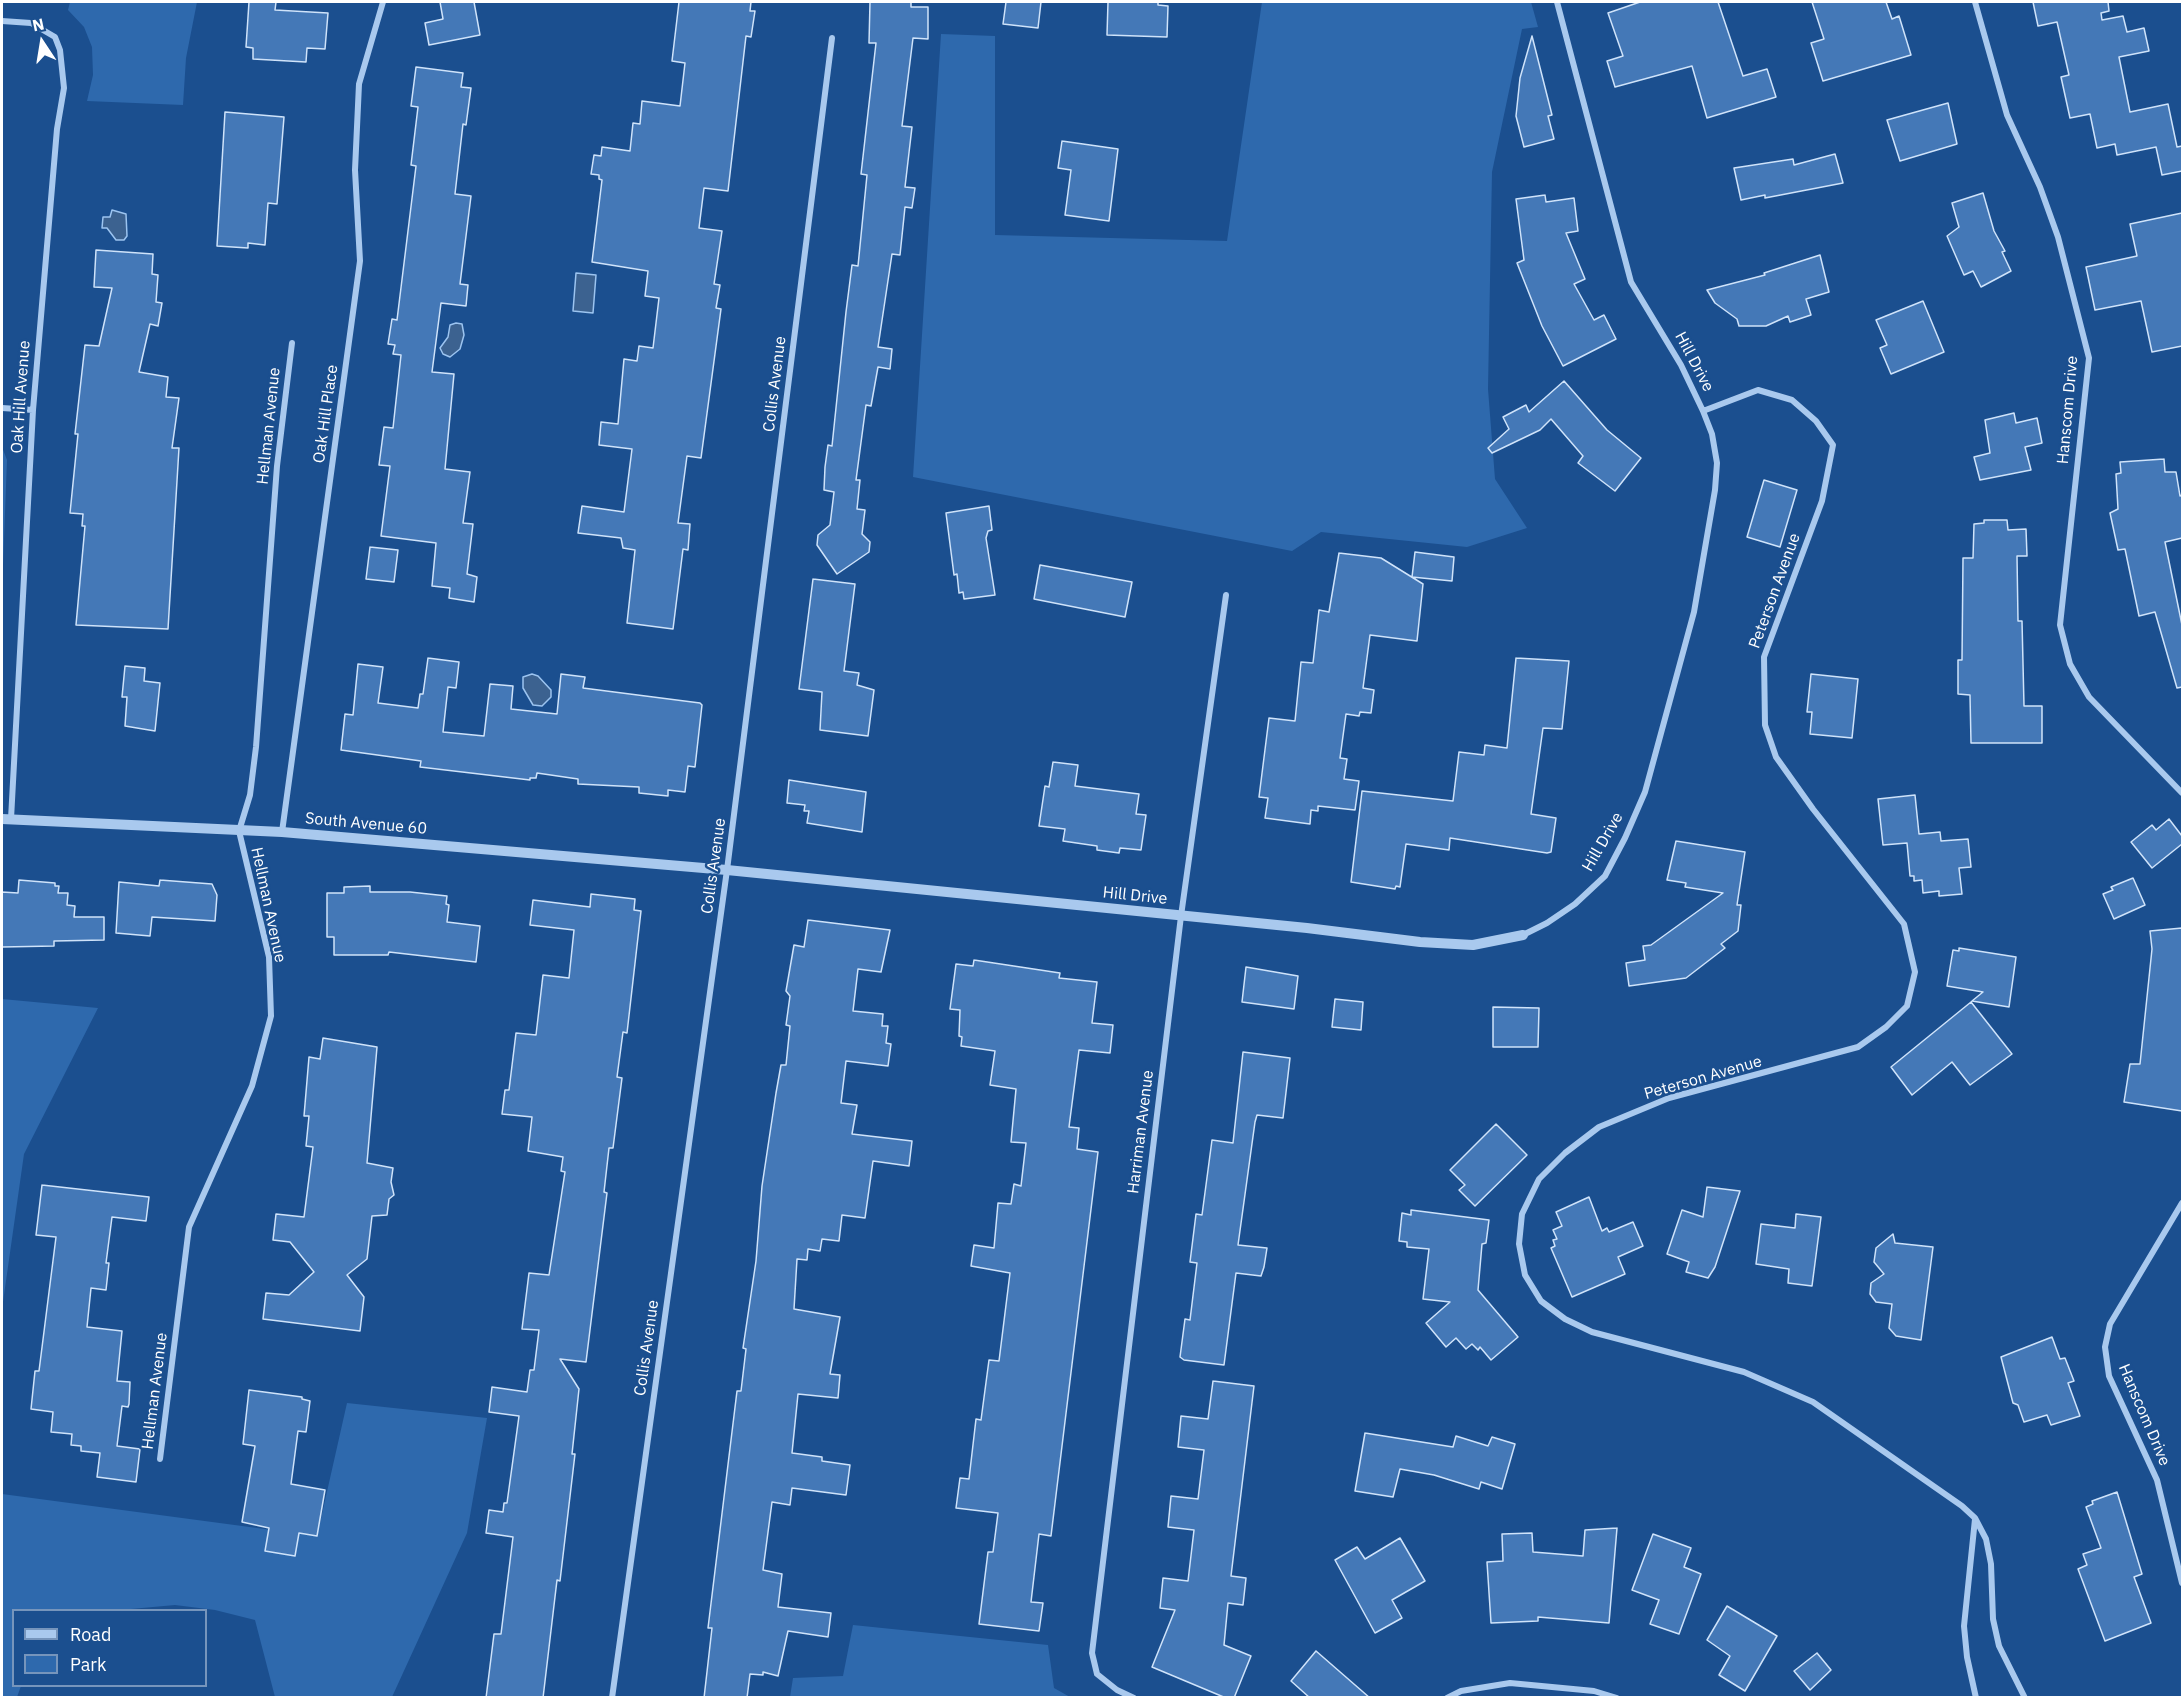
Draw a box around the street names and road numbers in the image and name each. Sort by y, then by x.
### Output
street label: Hill Drive [1670,329,1718,395]
street label: Collis Avenue [760,335,790,433]
street label: Oak Hill Avenue [7,340,35,454]
street label: Hanscom Drive [2054,355,2082,465]
street label: Oak Hill Place [310,364,342,464]
street label: Hellman Avenue [253,367,285,485]
street label: Peterson Avenue [1745,531,1805,651]
street label: South Avenue 60 [304,809,428,839]
street label: Hill Drive [1578,809,1628,875]
street label: Collis Avenue [698,817,730,915]
street label: Hellman Avenue [246,846,290,964]
street label: Hill Drive [1102,883,1168,909]
street label: Peterson Avenue [1642,1052,1764,1104]
street label: Harriman Avenue [1124,1069,1158,1195]
street label: Collis Avenue [631,1299,663,1397]
street label: Hellman Avenue [138,1332,172,1450]
street label: Hanscom Drive [2114,1361,2174,1469]

